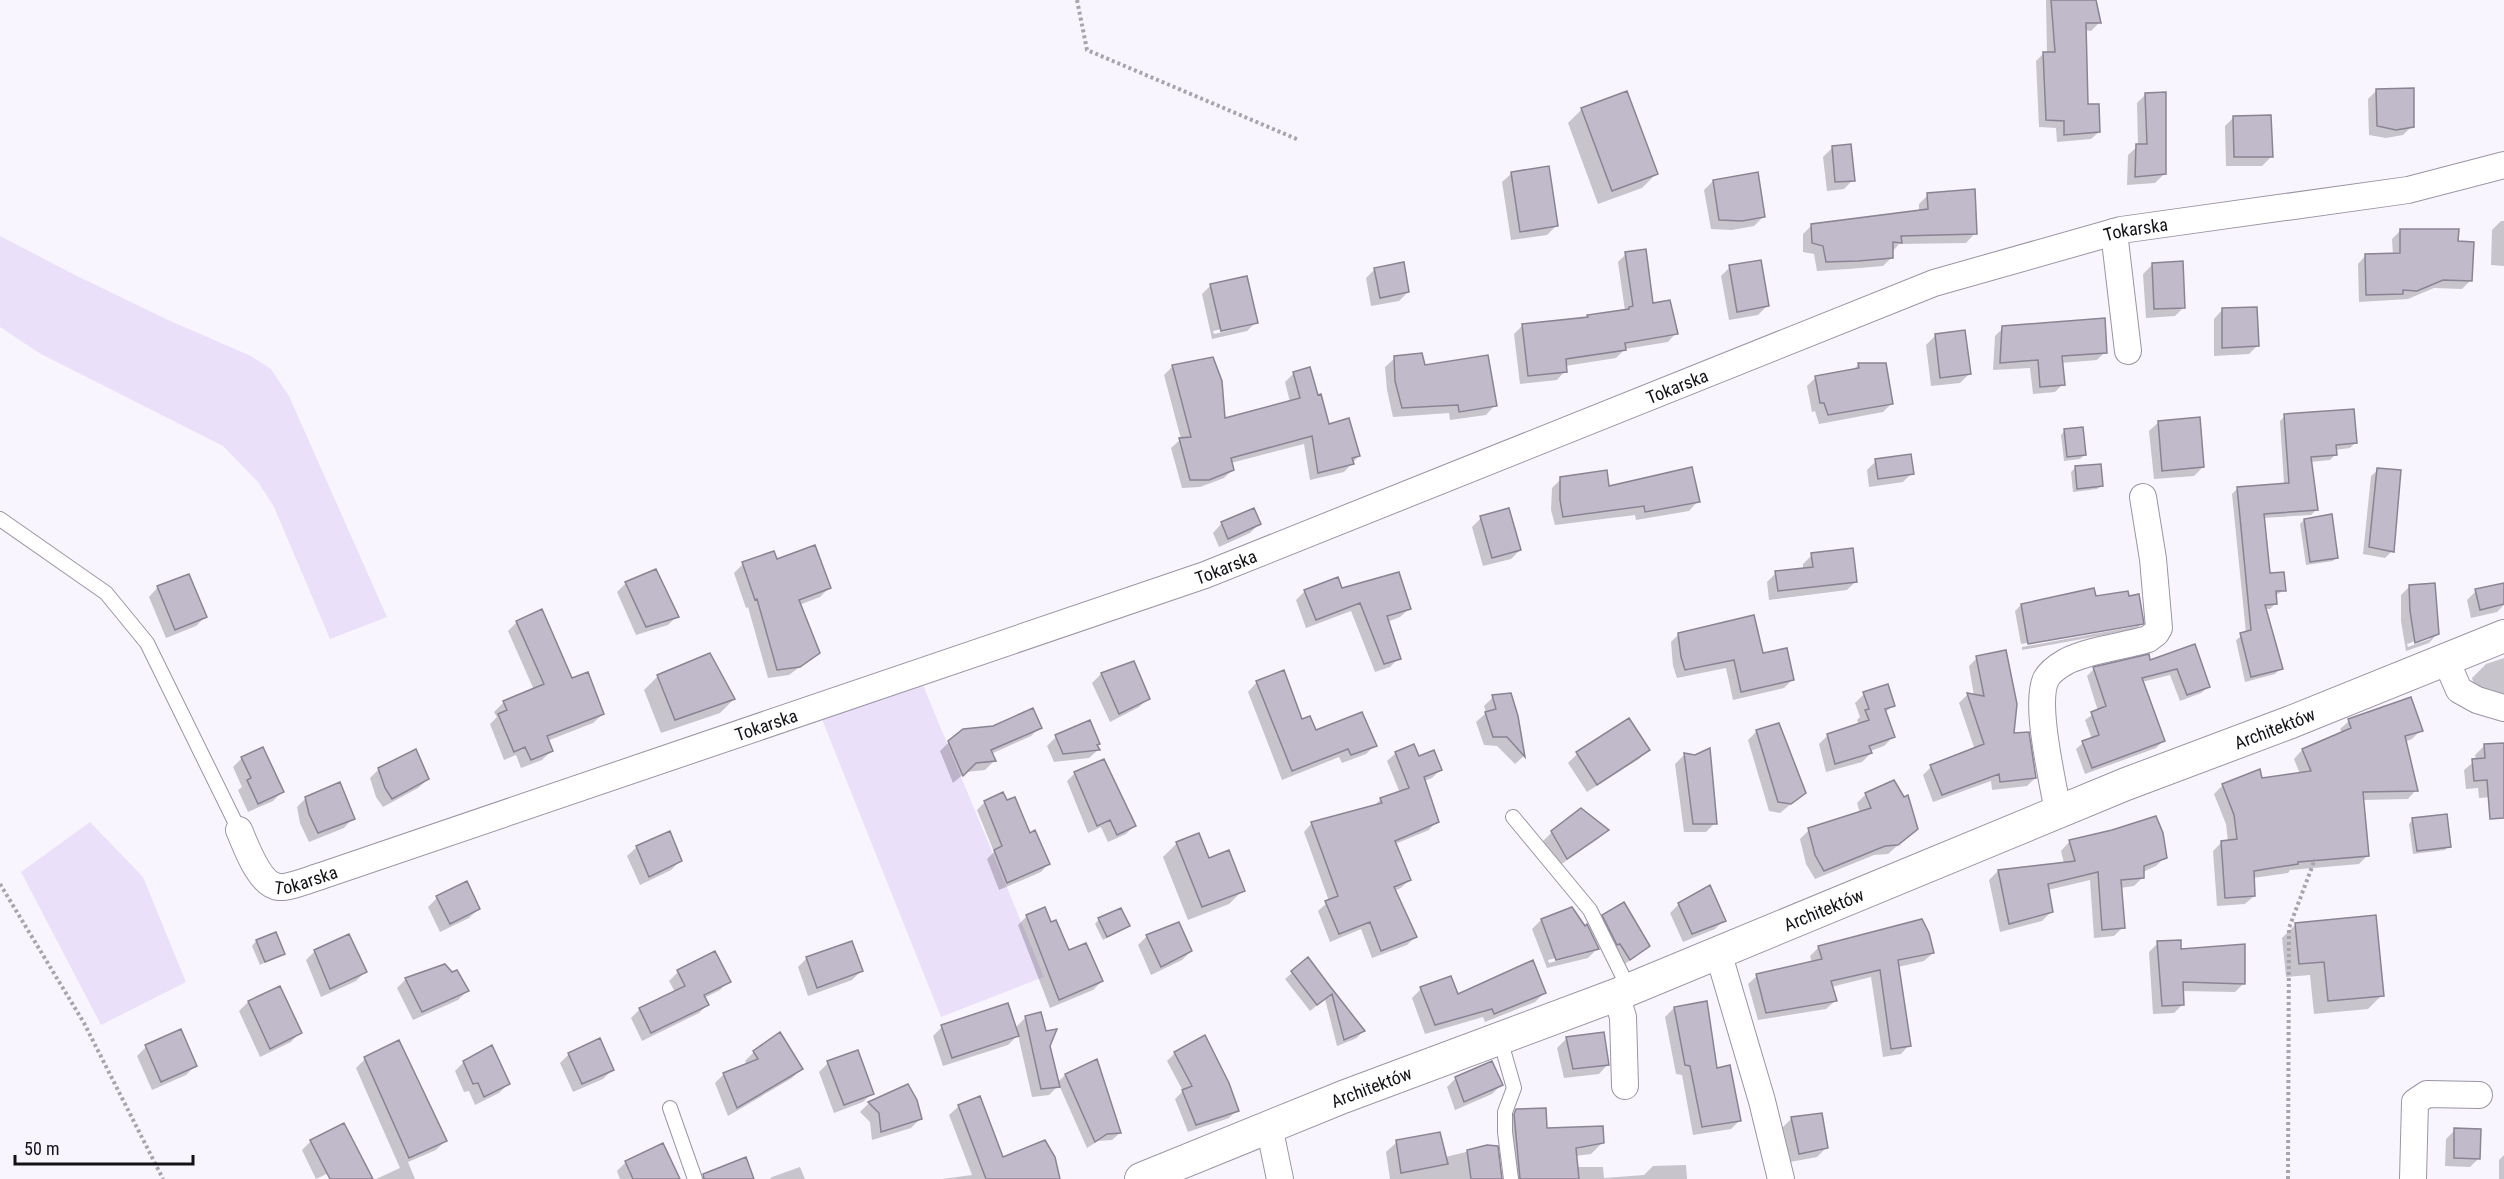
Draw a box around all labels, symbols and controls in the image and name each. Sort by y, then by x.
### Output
street label: Tokarska [2101,213,2169,245]
street label: Tokarska [1643,364,1711,408]
street label: Tokarska [1192,545,1260,588]
street label: Architektów [2231,703,2318,753]
street label: Tokarska [732,704,800,745]
street label: Tokarska [273,861,340,898]
street label: Architektów [1780,883,1867,935]
street label: Architektów [1328,1062,1415,1111]
scale bar [15,1128,194,1166]
text: 50 m [24,1138,59,1159]

